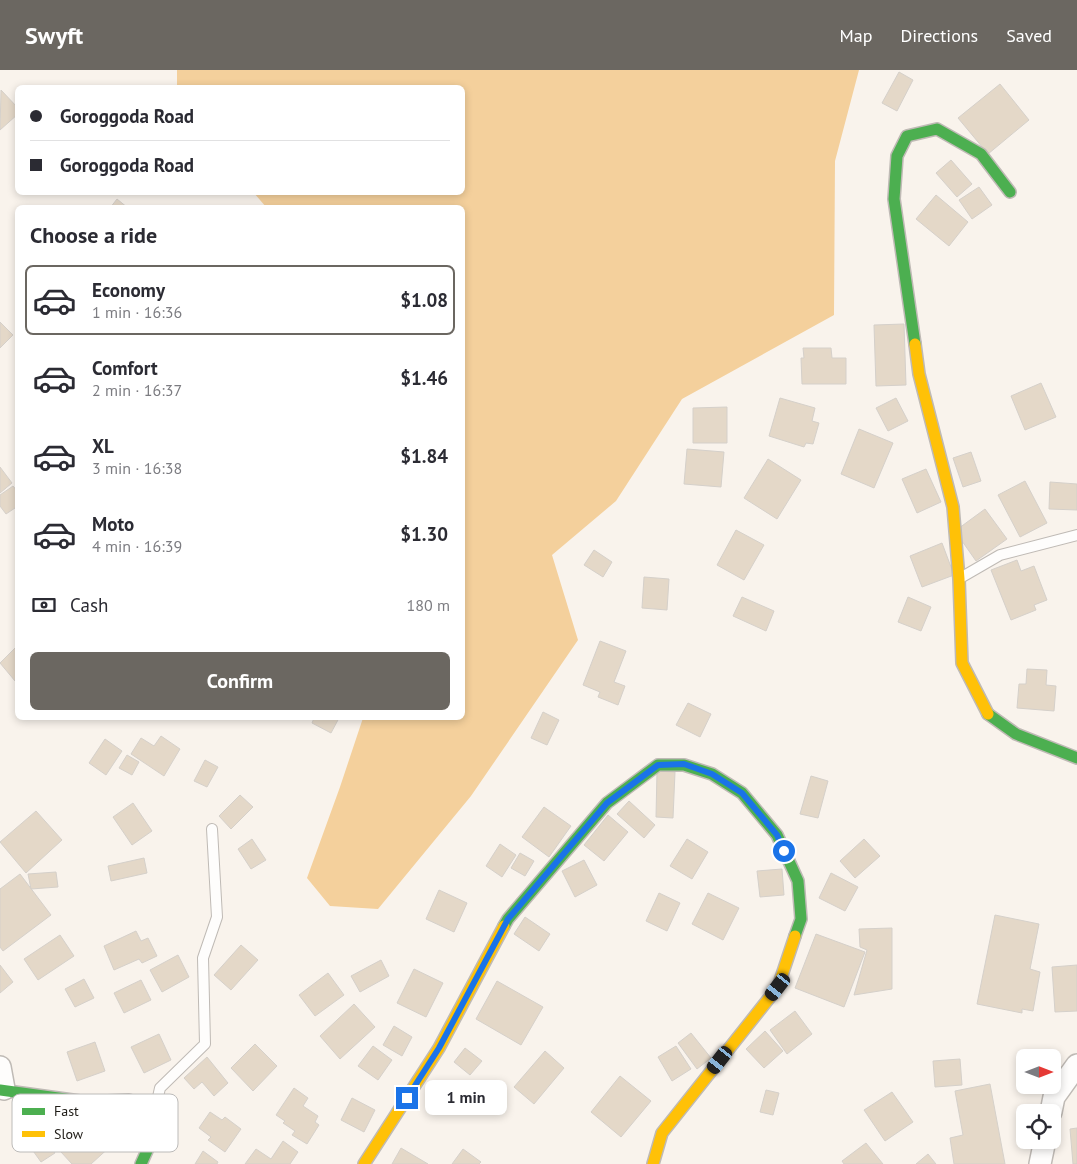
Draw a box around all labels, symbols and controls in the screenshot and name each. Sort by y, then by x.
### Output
text: Swyft [25,20,83,51]
text: Map [840,24,872,47]
text: Directions [900,24,978,47]
text: Saved [1006,24,1052,47]
text: Goroggoda Road [60,104,194,128]
text: Goroggoda Road [60,153,194,177]
text: Choose a ride [30,221,157,249]
icon: car [32,278,77,323]
text: Economy [92,278,165,302]
text: $1.08 [400,288,448,312]
text: 1 min · 16:36 [92,302,182,322]
icon: car [32,356,77,401]
text: Comfort [92,356,158,380]
text: $1.46 [400,366,448,390]
text: 2 min · 16:37 [92,380,182,400]
icon: car [32,434,77,479]
text: XL [92,434,114,458]
text: $1.84 [400,444,448,468]
text: 3 min · 16:38 [92,458,182,478]
icon: car [32,512,77,557]
text: Moto [92,512,134,536]
text: $1.30 [400,522,448,546]
text: 4 min · 16:39 [92,536,182,556]
icon: cash [30,591,58,619]
text: Cash [70,593,108,617]
text: 180 m [407,595,450,615]
button: Confirm [30,652,450,710]
route start [773,840,795,862]
car [762,971,793,1003]
car [704,1044,735,1076]
north arrow [1016,1049,1061,1094]
map controls [1016,1049,1061,1149]
callout: 1 min [424,1080,507,1116]
route end [396,1087,418,1109]
text: 1 min [446,1087,486,1107]
legend [12,1094,178,1152]
text: Fast [54,1102,79,1120]
button: locate [1016,1104,1061,1149]
text: Slow [54,1125,84,1143]

